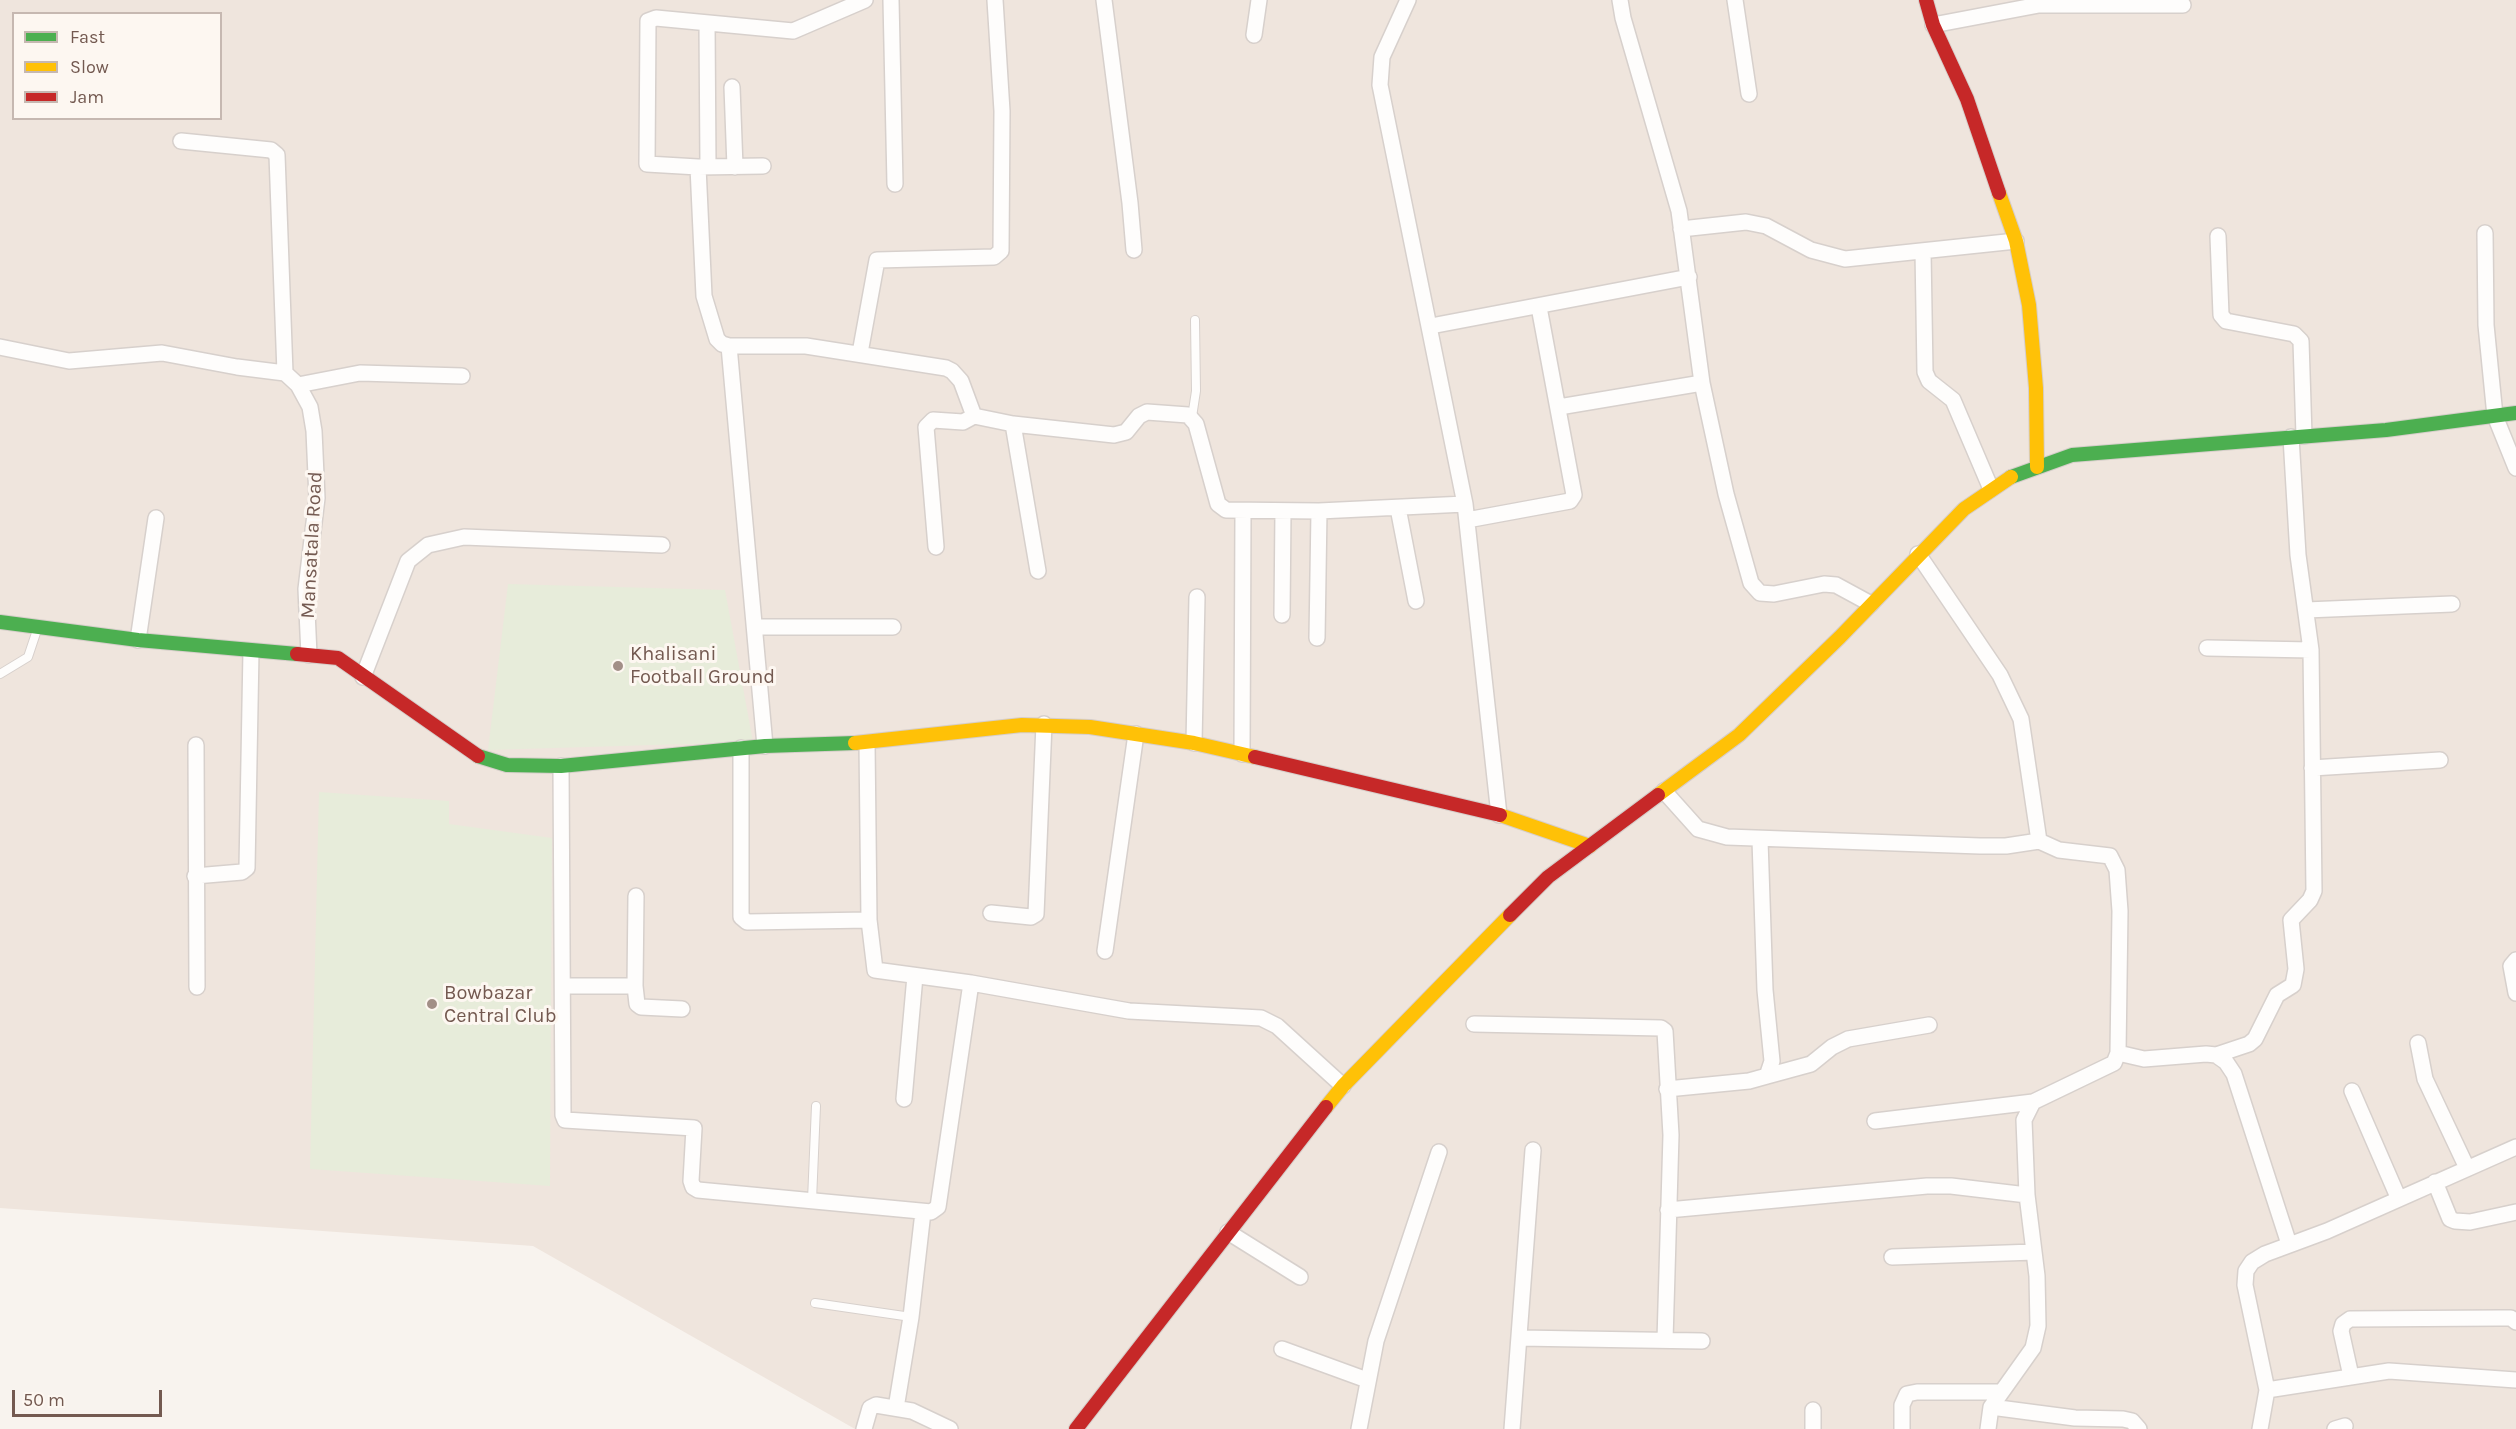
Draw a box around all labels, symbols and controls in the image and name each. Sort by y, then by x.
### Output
legend [12,12,222,120]
text: Fast [70,26,105,48]
text: Slow [70,56,109,78]
text: Jam [70,86,104,108]
street label: Mansatala Road [296,471,328,619]
place label: Khalisani Football Ground [630,642,775,689]
marker: Khalisani Football Ground [611,659,625,673]
place label: Bowbazar Central Club [444,981,557,1028]
marker: Bowbazar Central Club [425,997,439,1011]
scale bar [15,1378,165,1416]
text: 50 m [23,1389,65,1411]

